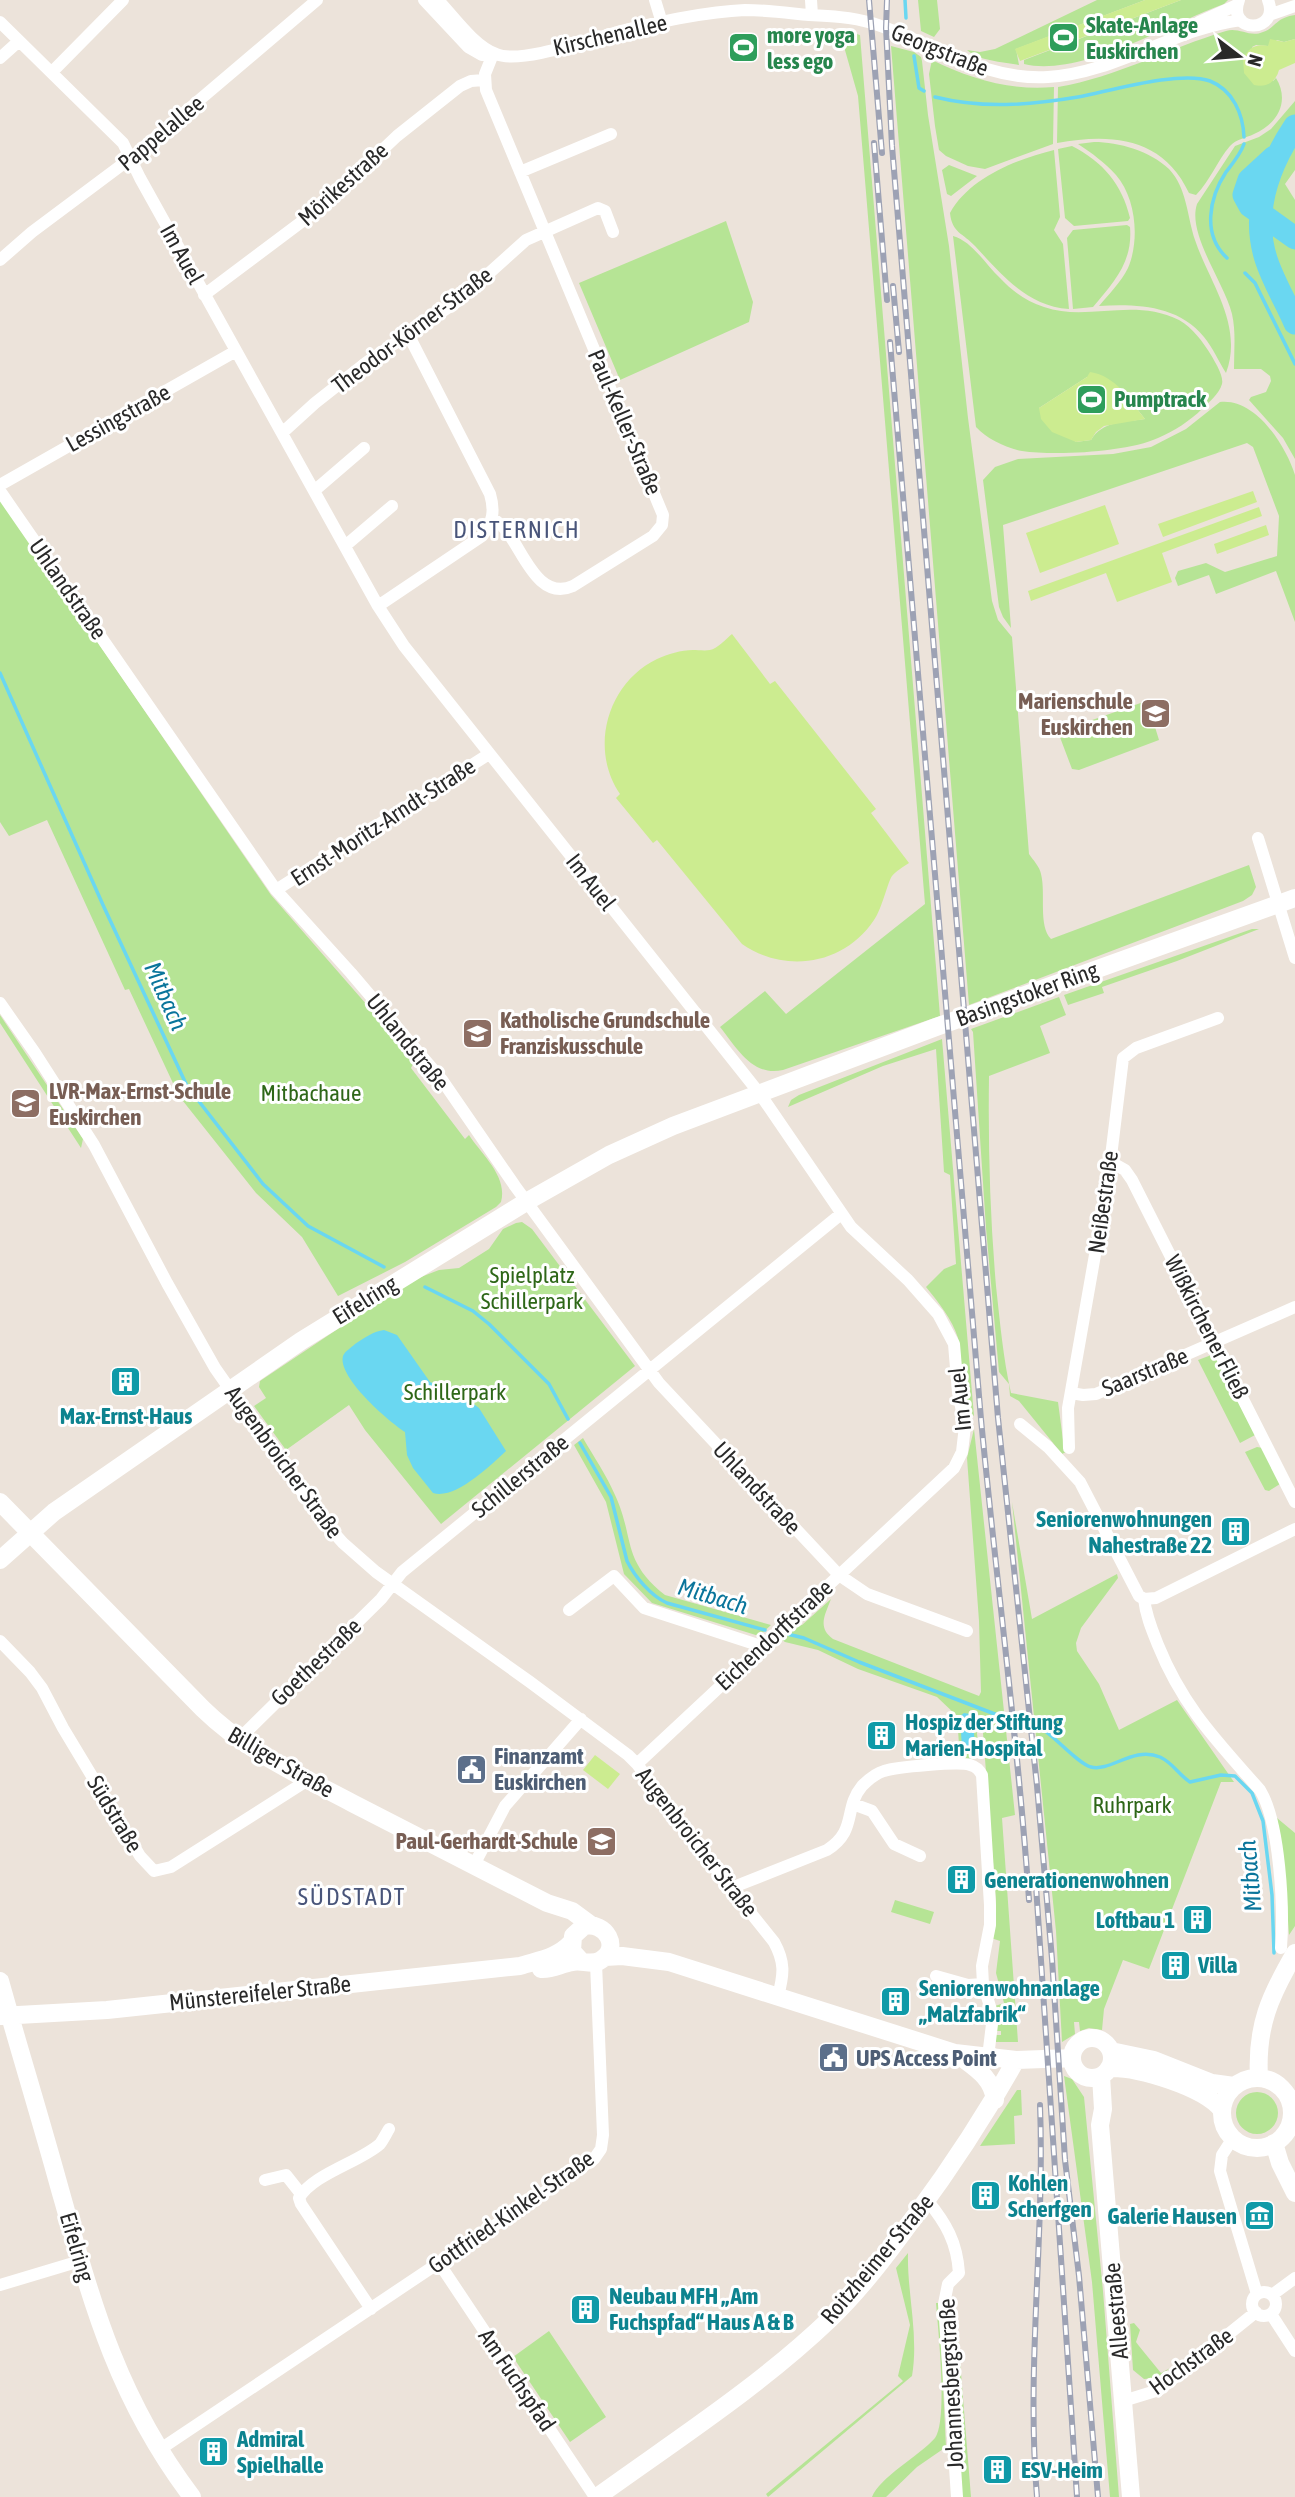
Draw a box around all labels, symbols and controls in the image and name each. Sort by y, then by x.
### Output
street label: Kirschenallee [550,9,670,61]
place label: Skate-Anlage Euskirchen [1086,12,1198,64]
street label: Georgstraße [888,19,992,81]
sports icon: Skate-Anlage Euskirchen [1046,21,1080,55]
north arrow [1204,21,1274,91]
place label: more yoga less ego [767,22,855,74]
sports icon: more yoga less ego [727,31,761,65]
text: N [1243,52,1267,69]
street label: Pappelallee [113,90,209,176]
street label: Mörikestraße [293,137,393,231]
street label: Im Auel [155,219,209,289]
street label: Theodor-Körner-Straße [327,261,497,399]
street label: Paul-Keller-Straße [583,345,667,499]
street label: Lessingstraße [61,379,175,457]
sports icon: Pumptrack [1074,382,1108,416]
place label: Pumptrack [1114,386,1207,412]
district label: DISTERNICH [453,516,581,543]
street label: Uhlandstraße [24,534,112,644]
place label: Marienschule Euskirchen [1018,688,1133,740]
school or university icon: Marienschule Euskirchen [1139,697,1173,731]
street label: Ernst-Moritz-Arndt-Straße [286,753,480,891]
street label: Im Auel [561,849,621,915]
street label: Basingstoker Ring [952,956,1102,1032]
water label: Mitbach [139,958,193,1035]
street label: Uhlandstraße [361,989,455,1095]
place label: Katholische Grundschule Franziskusschule [500,1007,710,1059]
school or university icon: Katholische Grundschule Franziskusschule [460,1016,494,1050]
place label: LVR-Max-Ernst-Schule Euskirchen [49,1078,231,1130]
park label: Mitbachaue [261,1080,361,1106]
school or university icon: LVR-Max-Ernst-Schule Euskirchen [9,1087,43,1121]
street label: Neißestraße [1083,1149,1123,1255]
street label: Wißkirchener Fließ [1160,1251,1254,1403]
park label: Spielplatz Schillerpark [481,1262,583,1314]
street label: Eifelring [328,1270,402,1330]
street label: Saarstraße [1098,1342,1192,1402]
building icon: Max-Ernst-Haus [109,1365,143,1399]
street label: Im Auel [944,1366,976,1432]
park label: Schillerpark [404,1379,506,1405]
street label: Augenbroicher Straße [220,1381,348,1543]
place label: Max-Ernst-Haus [60,1403,192,1429]
street label: Schillerstraße [466,1429,574,1523]
street label: Uhlandstraße [708,1436,806,1540]
place label: Seniorenwohnungen Nahestraße 22 [1036,1506,1212,1558]
building icon: Seniorenwohnungen Nahestraße 22 [1218,1515,1252,1549]
water label: Mitbach [675,1573,752,1619]
street label: Eichendorffstraße [710,1574,838,1696]
street label: Goethestraße [266,1613,366,1711]
place label: Hospiz der Stiftung Marien-Hospital [905,1709,1063,1761]
building icon: Hospiz der Stiftung Marien-Hospital [865,1718,899,1752]
street label: Billiger Straße [223,1721,339,1803]
place label: Finanzamt Euskirchen [494,1743,586,1795]
public building icon: Finanzamt Euskirchen [454,1752,488,1786]
street label: Augenbroicher Straße [631,1762,763,1922]
street label: Südstraße [82,1771,148,1857]
park label: Ruhrpark [1092,1792,1172,1818]
school or university icon: Paul-Gerhardt-Schule [584,1824,618,1858]
place label: Paul-Gerhardt-Schule [395,1828,578,1854]
water label: Mitbach [1233,1839,1267,1913]
building icon: Generationenwohnen [944,1863,978,1897]
place label: Generationenwohnen [984,1867,1169,1893]
district label: SÜDSTADT [298,1883,406,1910]
building icon: Loftbau 1 [1181,1903,1215,1937]
place label: Loftbau 1 [1096,1907,1175,1933]
building icon: Villa [1158,1948,1192,1982]
place label: Villa [1197,1952,1238,1978]
street label: Münstereifeler Straße [168,1971,352,2015]
place label: Seniorenwohnanlage „Malzfabrik“ [918,1975,1100,2027]
building icon: Seniorenwohnanlage „Malzfabrik“ [879,1984,913,2018]
public building icon: UPS Access Point [816,2041,850,2075]
place label: UPS Access Point [856,2045,997,2071]
street label: Gottfried-Kinkel-Straße [423,2145,599,2279]
place label: Kohlen Scherfgen [1008,2170,1092,2222]
building icon: Kohlen Scherfgen [968,2179,1002,2213]
street label: Roitzheimer Straße [815,2189,939,2329]
museum icon: Galerie Hausen [1243,2199,1277,2233]
place label: Galerie Hausen [1107,2203,1237,2229]
street label: Eifelring [55,2209,99,2285]
street label: Alleestraße [1099,2262,1133,2360]
place label: Neubau MFH „Am Fuchspfad“ Haus A & B [609,2283,794,2335]
building icon: Neubau MFH „Am Fuchspfad“ Haus A & B [569,2292,603,2326]
street label: Johannesbergstraße [934,2298,968,2470]
street label: Hochstraße [1144,2322,1238,2400]
street label: Am Fuchspfad [473,2324,561,2436]
place label: Admiral Spielhalle [236,2426,324,2478]
building icon: Admiral Spielhalle [197,2435,231,2469]
building icon: ESV-Heim [981,2453,1015,2487]
place label: ESV-Heim [1021,2457,1103,2483]

